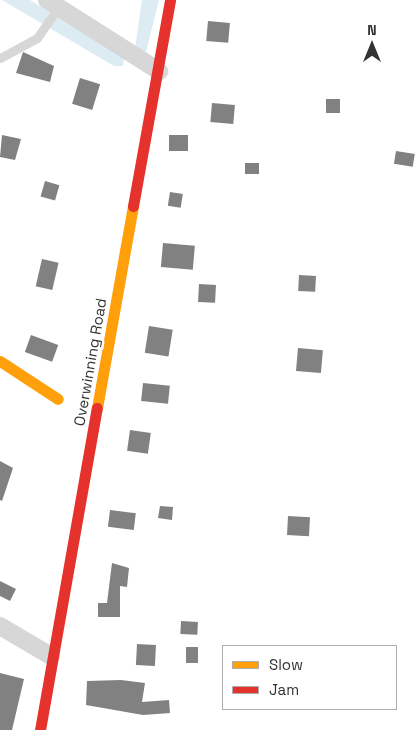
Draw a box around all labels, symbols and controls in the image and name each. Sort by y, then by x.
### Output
north arrow [347,20,397,70]
text: N [367,21,377,39]
street label: Overwinning Road [70,297,110,427]
legend [222,645,397,710]
text: Slow [269,655,303,674]
text: Jam [269,680,299,699]

